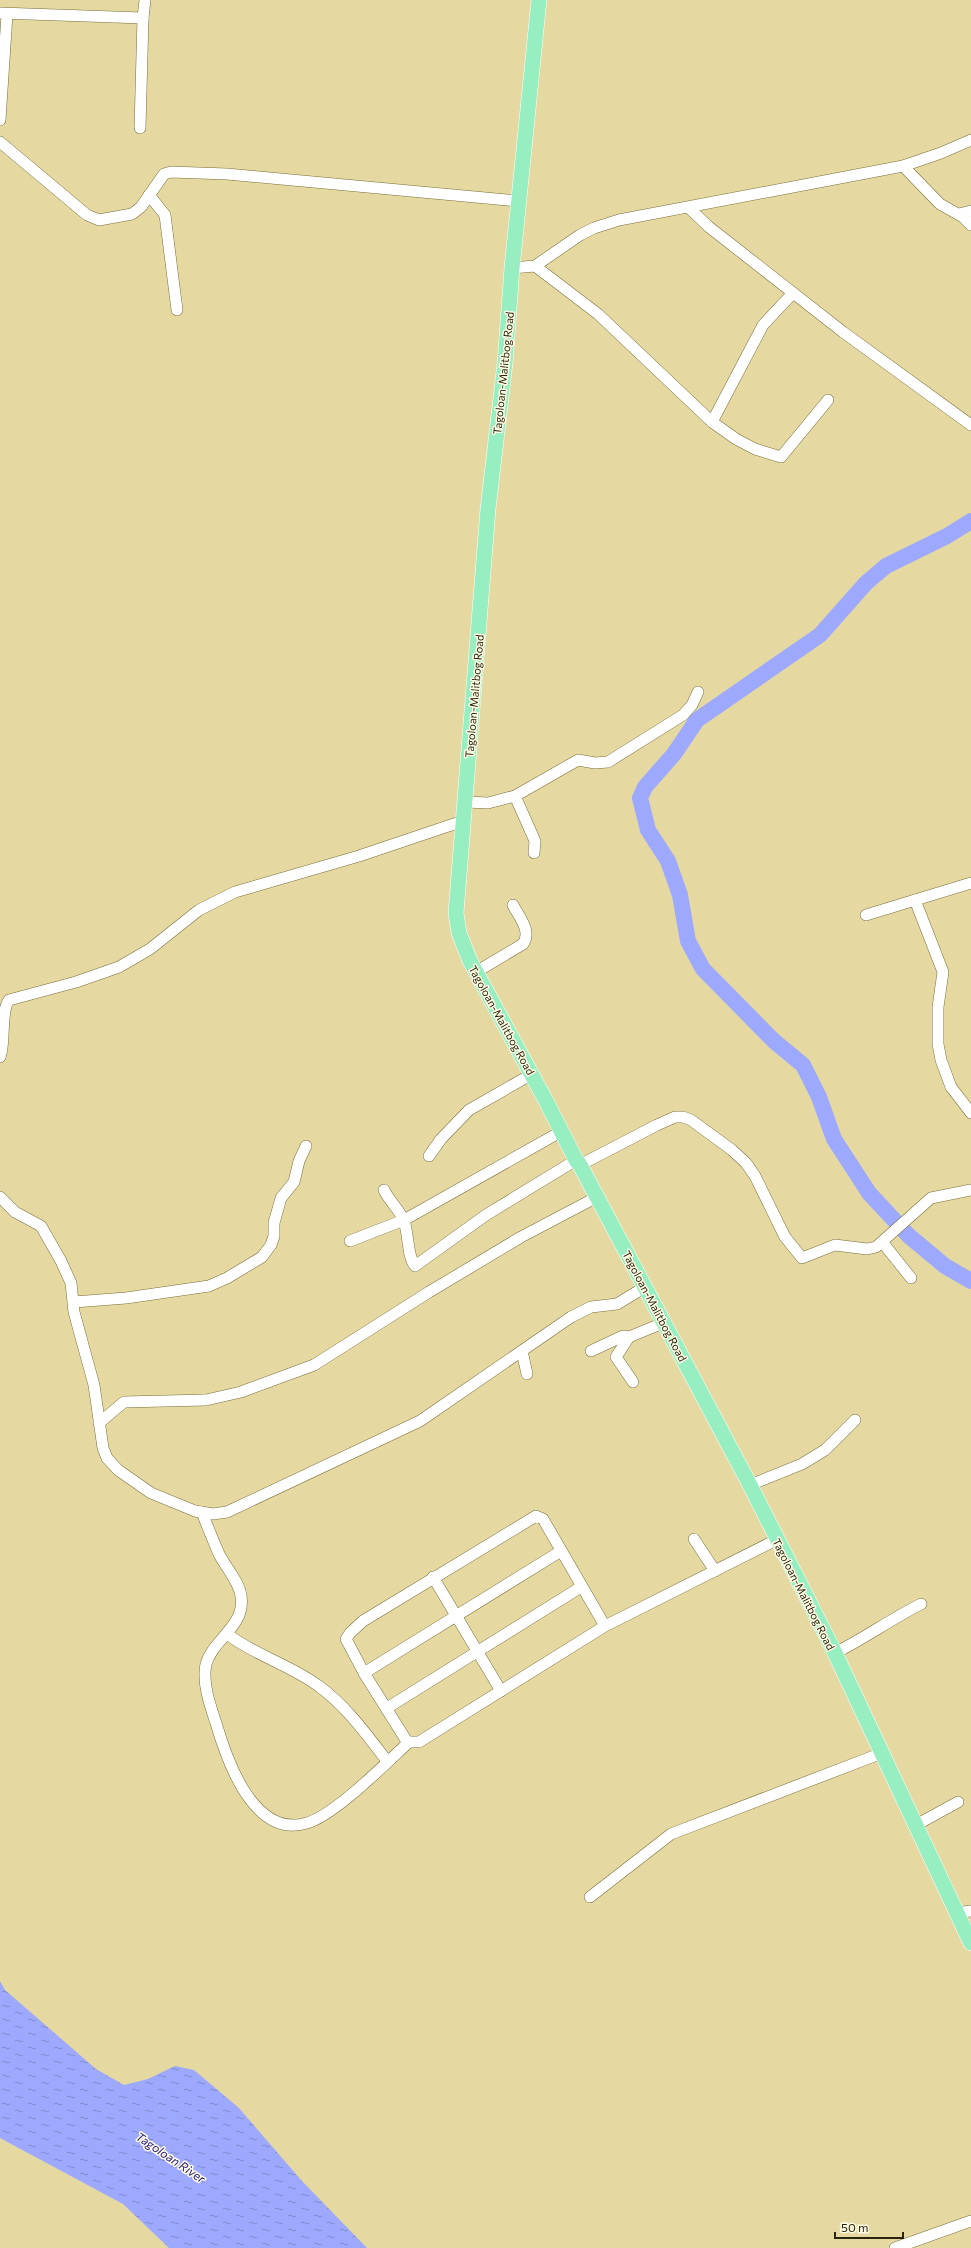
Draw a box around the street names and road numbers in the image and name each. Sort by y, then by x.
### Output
street label: Tagoloan-Malitbog Road [490,311,516,435]
street label: Tagoloan-Malitbog Road [462,634,486,758]
street label: Tagoloan-Malitbog Road [466,963,538,1077]
street label: Tagoloan-Malitbog Road [620,1248,690,1364]
street label: Tagoloan-Malitbog Road [770,1536,838,1652]

